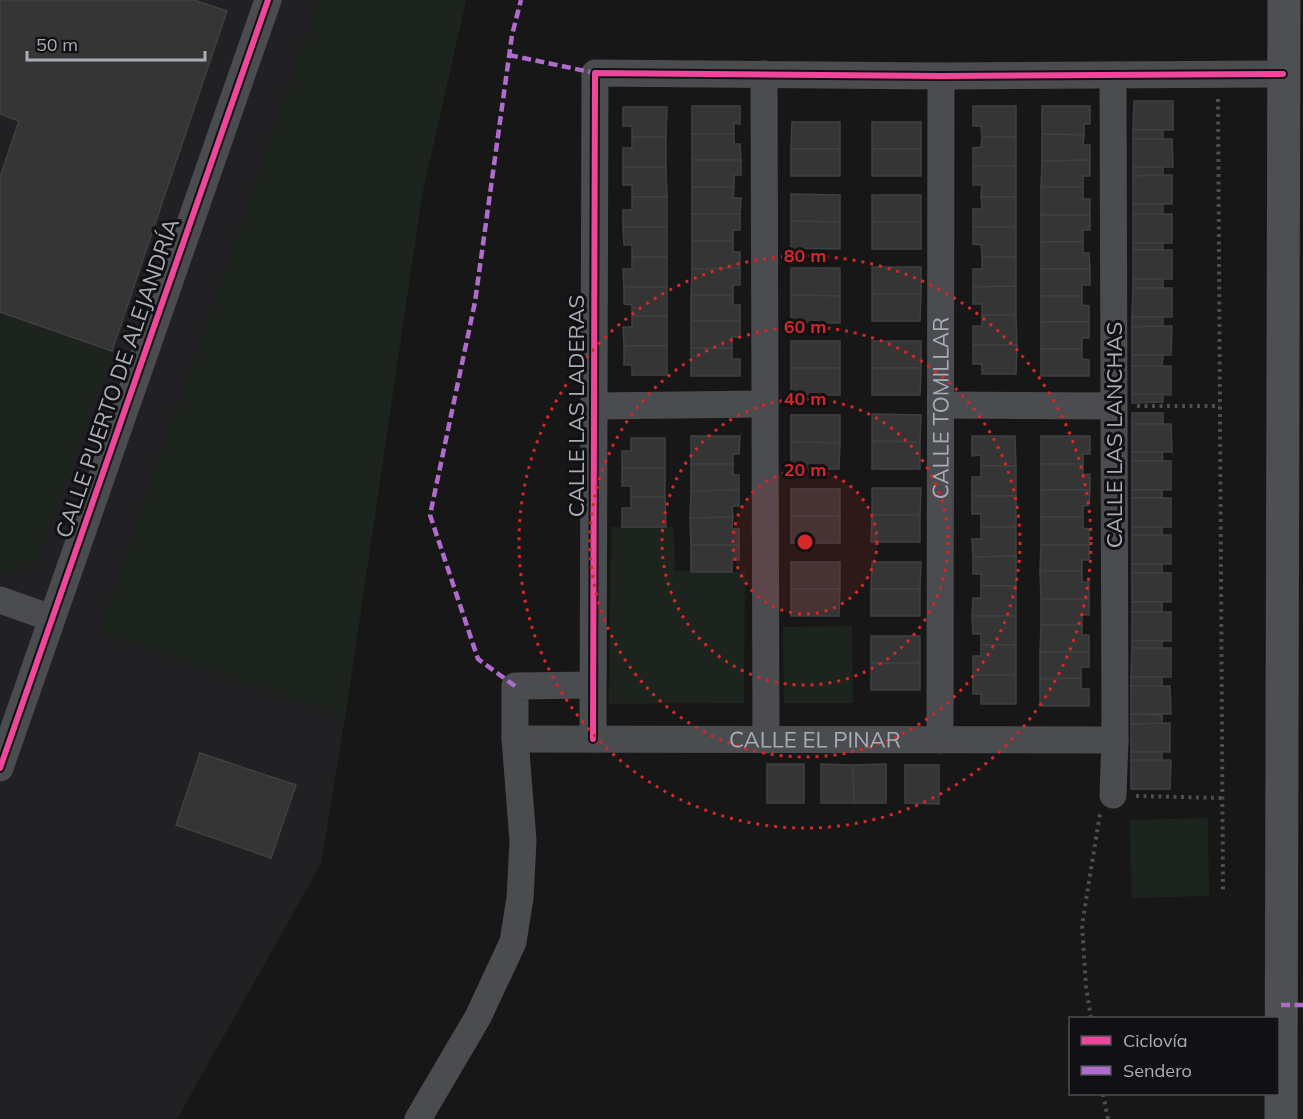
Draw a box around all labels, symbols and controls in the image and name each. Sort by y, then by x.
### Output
scale bar [27,24,206,62]
text: 50 m [36,33,78,56]
street label: CALLE PUERTO DE ALEJANDRÍA [49,214,185,542]
text: 80 m [784,244,826,267]
street label: CALLE LAS LADERAS [562,295,590,517]
text: 60 m [784,315,826,338]
street label: CALLE TOMILLAR [926,317,955,499]
street label: CALLE LAS LANCHAS [1100,322,1128,548]
text: 40 m [784,387,826,410]
text: 20 m [784,458,826,481]
centre of rings [795,532,815,552]
street label: CALLE EL PINAR [729,725,901,754]
legend [1069,1017,1279,1095]
text: Ciclovía [1123,1029,1188,1052]
text: Sendero [1123,1059,1192,1082]

